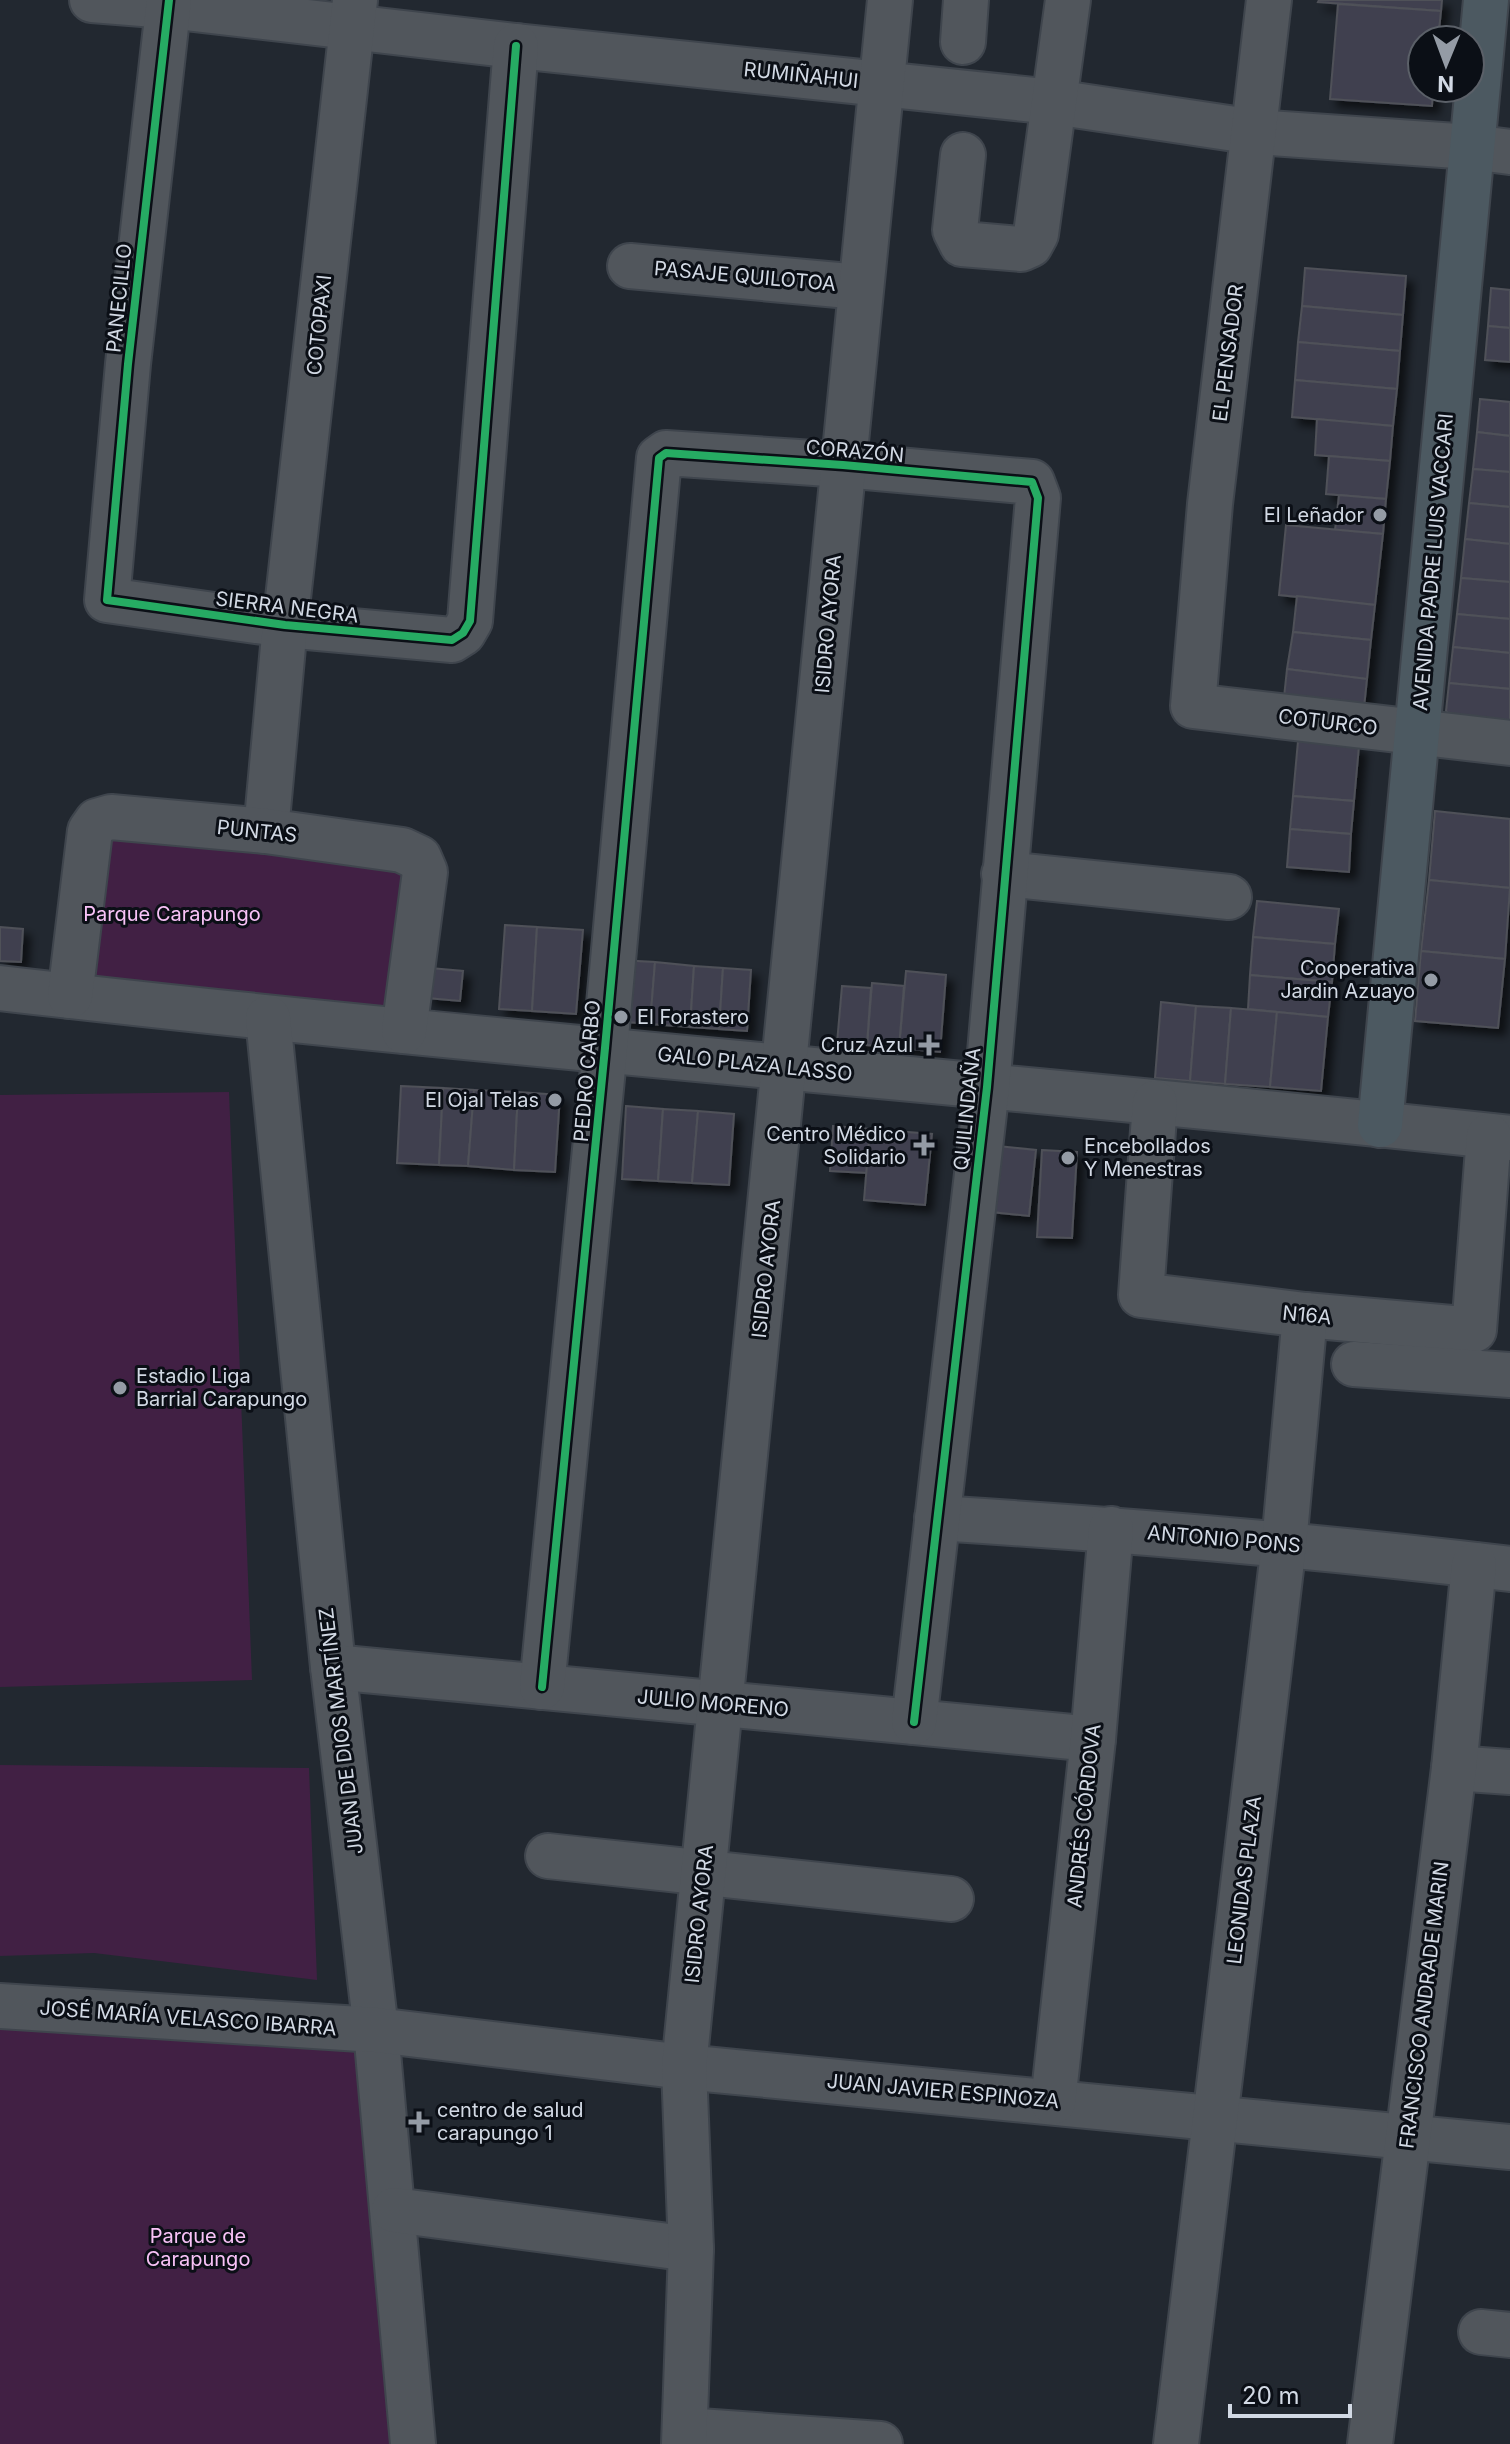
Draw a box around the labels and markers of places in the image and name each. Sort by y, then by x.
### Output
place label: El Leñador [1264,503,1364,527]
marker: El Leñador [1371,506,1389,524]
place label: Cooperativa Jardin Azuayo [1280,956,1415,1003]
marker: Cooperativa Jardin Azuayo [1422,971,1440,989]
place label: El Forastero [637,1005,749,1029]
marker: El Forastero [612,1008,630,1026]
place label: Cruz Azul [821,1033,913,1057]
marker: Cruz Azul [920,1036,938,1054]
place label: El Ojal Telas [425,1088,539,1112]
marker: El Ojal Telas [546,1091,564,1109]
place label: Centro Médico Solidario [766,1122,906,1169]
marker: Centro Médico Solidario [913,1134,935,1156]
place label: Encebollados Y Menestras [1084,1134,1211,1181]
marker: Encebollados Y Menestras [1059,1149,1077,1167]
place label: Estadio Liga Barrial Carapungo [136,1364,307,1411]
marker: Estadio Liga Barrial Carapungo [111,1379,129,1397]
place label: centro de salud carapungo 1 [437,2098,584,2145]
marker: centro de salud carapungo 1 [408,2111,430,2133]

